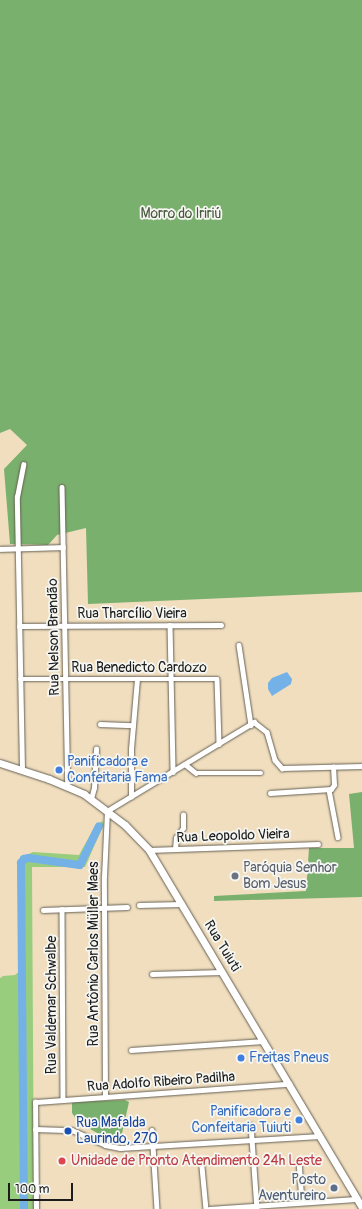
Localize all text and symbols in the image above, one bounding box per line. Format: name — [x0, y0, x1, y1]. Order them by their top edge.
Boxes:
park label: Morro do Iririú — [140, 206, 222, 222]
street label: Rua Nelson Brandão — [45, 578, 63, 696]
street label: Rua Tharcílio Vieira — [77, 606, 187, 622]
street label: Rua Benedicto Cardozo — [71, 660, 207, 676]
place label: Panificadora e Confeitaria Fama — [67, 754, 167, 786]
marker: Panificadora e Confeitaria Fama — [54, 765, 64, 775]
street label: Rua Leopoldo Vieira — [176, 826, 290, 846]
place label: Paróquia Senhor Bom Jesus — [243, 860, 337, 892]
street label: Rua Antônio Carlos Müller Maes — [86, 862, 102, 1046]
marker: Paróquia Senhor Bom Jesus — [230, 871, 240, 881]
street label: Rua Tuiuti — [200, 917, 244, 975]
street label: Rua Valdemar Schwalbe — [44, 936, 60, 1074]
place label: Freitas Pneus — [249, 1050, 329, 1066]
marker: Freitas Pneus — [236, 1053, 246, 1063]
street label: Rua Adolfo Ribeiro Padilha — [86, 1068, 236, 1096]
place label: Panificadora e Confeitaria Tuiuti — [192, 1104, 291, 1136]
place label: Rua Mafalda Laurindo, 270 — [76, 1115, 158, 1148]
marker: Panificadora e Confeitaria Tuiuti — [294, 1115, 304, 1125]
marker: Rua Mafalda Laurindo, 270 — [63, 1126, 73, 1136]
place label: Unidade de Pronto Atendimento 24h Leste — [71, 1153, 322, 1169]
marker: Unidade de Pronto Atendimento 24h Leste — [56, 1155, 68, 1167]
place label: Posto Aventureiro — [258, 1172, 326, 1204]
scale bar — [10, 1175, 75, 1201]
text: 100 m — [15, 1182, 49, 1197]
marker: Posto Aventureiro — [329, 1183, 339, 1193]

